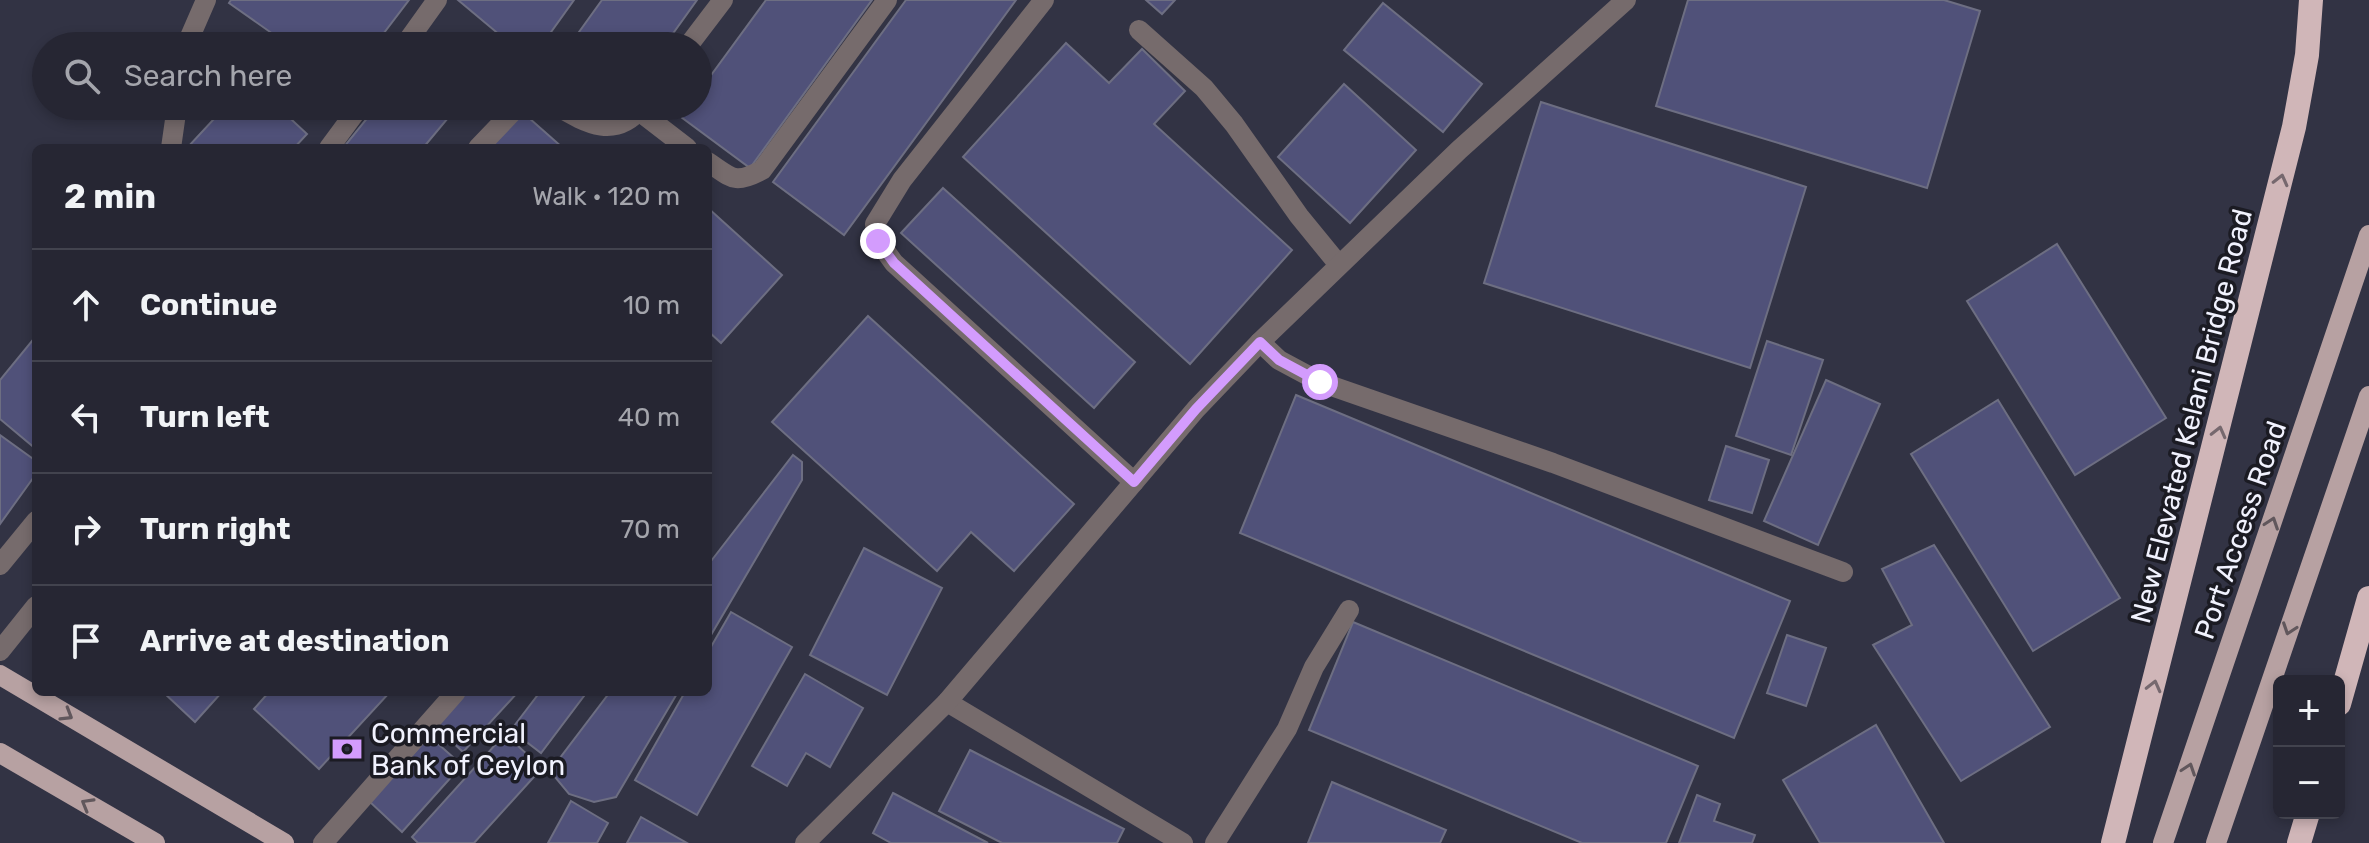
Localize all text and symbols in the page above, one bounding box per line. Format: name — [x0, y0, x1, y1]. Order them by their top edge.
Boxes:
search box — [32, 32, 712, 120]
icon: search — [60, 54, 104, 98]
text: Search here — [124, 58, 292, 94]
one-way arrow — [2272, 173, 2289, 187]
text: 2 min — [64, 176, 156, 217]
text: Walk · 120 m — [532, 181, 680, 212]
street label: New Elevated Kelani Bridge Road — [2124, 206, 2259, 627]
route end — [860, 223, 896, 259]
icon: ahead — [64, 283, 108, 327]
text: Continue — [140, 287, 277, 323]
text: 10 m — [623, 290, 680, 321]
route start — [1302, 364, 1338, 400]
icon: left — [64, 395, 108, 439]
text: Turn left — [140, 399, 270, 435]
text: 40 m — [618, 402, 680, 433]
street label: Port Access Road — [2188, 417, 2293, 644]
one-way arrow — [2209, 426, 2226, 439]
icon: right — [64, 507, 108, 551]
text: Turn right — [140, 511, 291, 547]
text: 70 m — [621, 514, 680, 545]
one-way arrow — [2262, 517, 2278, 531]
icon: arrive — [64, 619, 108, 663]
one-way arrow — [2283, 621, 2299, 635]
text: Arrive at destination — [140, 623, 450, 659]
map controls — [2273, 675, 2345, 819]
button: + — [2273, 675, 2345, 747]
one-way arrow — [2144, 680, 2161, 694]
one-way arrow — [58, 705, 73, 721]
place label: Commercial Bank of Ceylon — [371, 717, 565, 782]
bank icon: Commercial Bank of Ceylon — [330, 732, 364, 766]
button: − — [2273, 747, 2345, 819]
one-way arrow — [2179, 763, 2195, 777]
one-way arrow — [81, 798, 96, 814]

